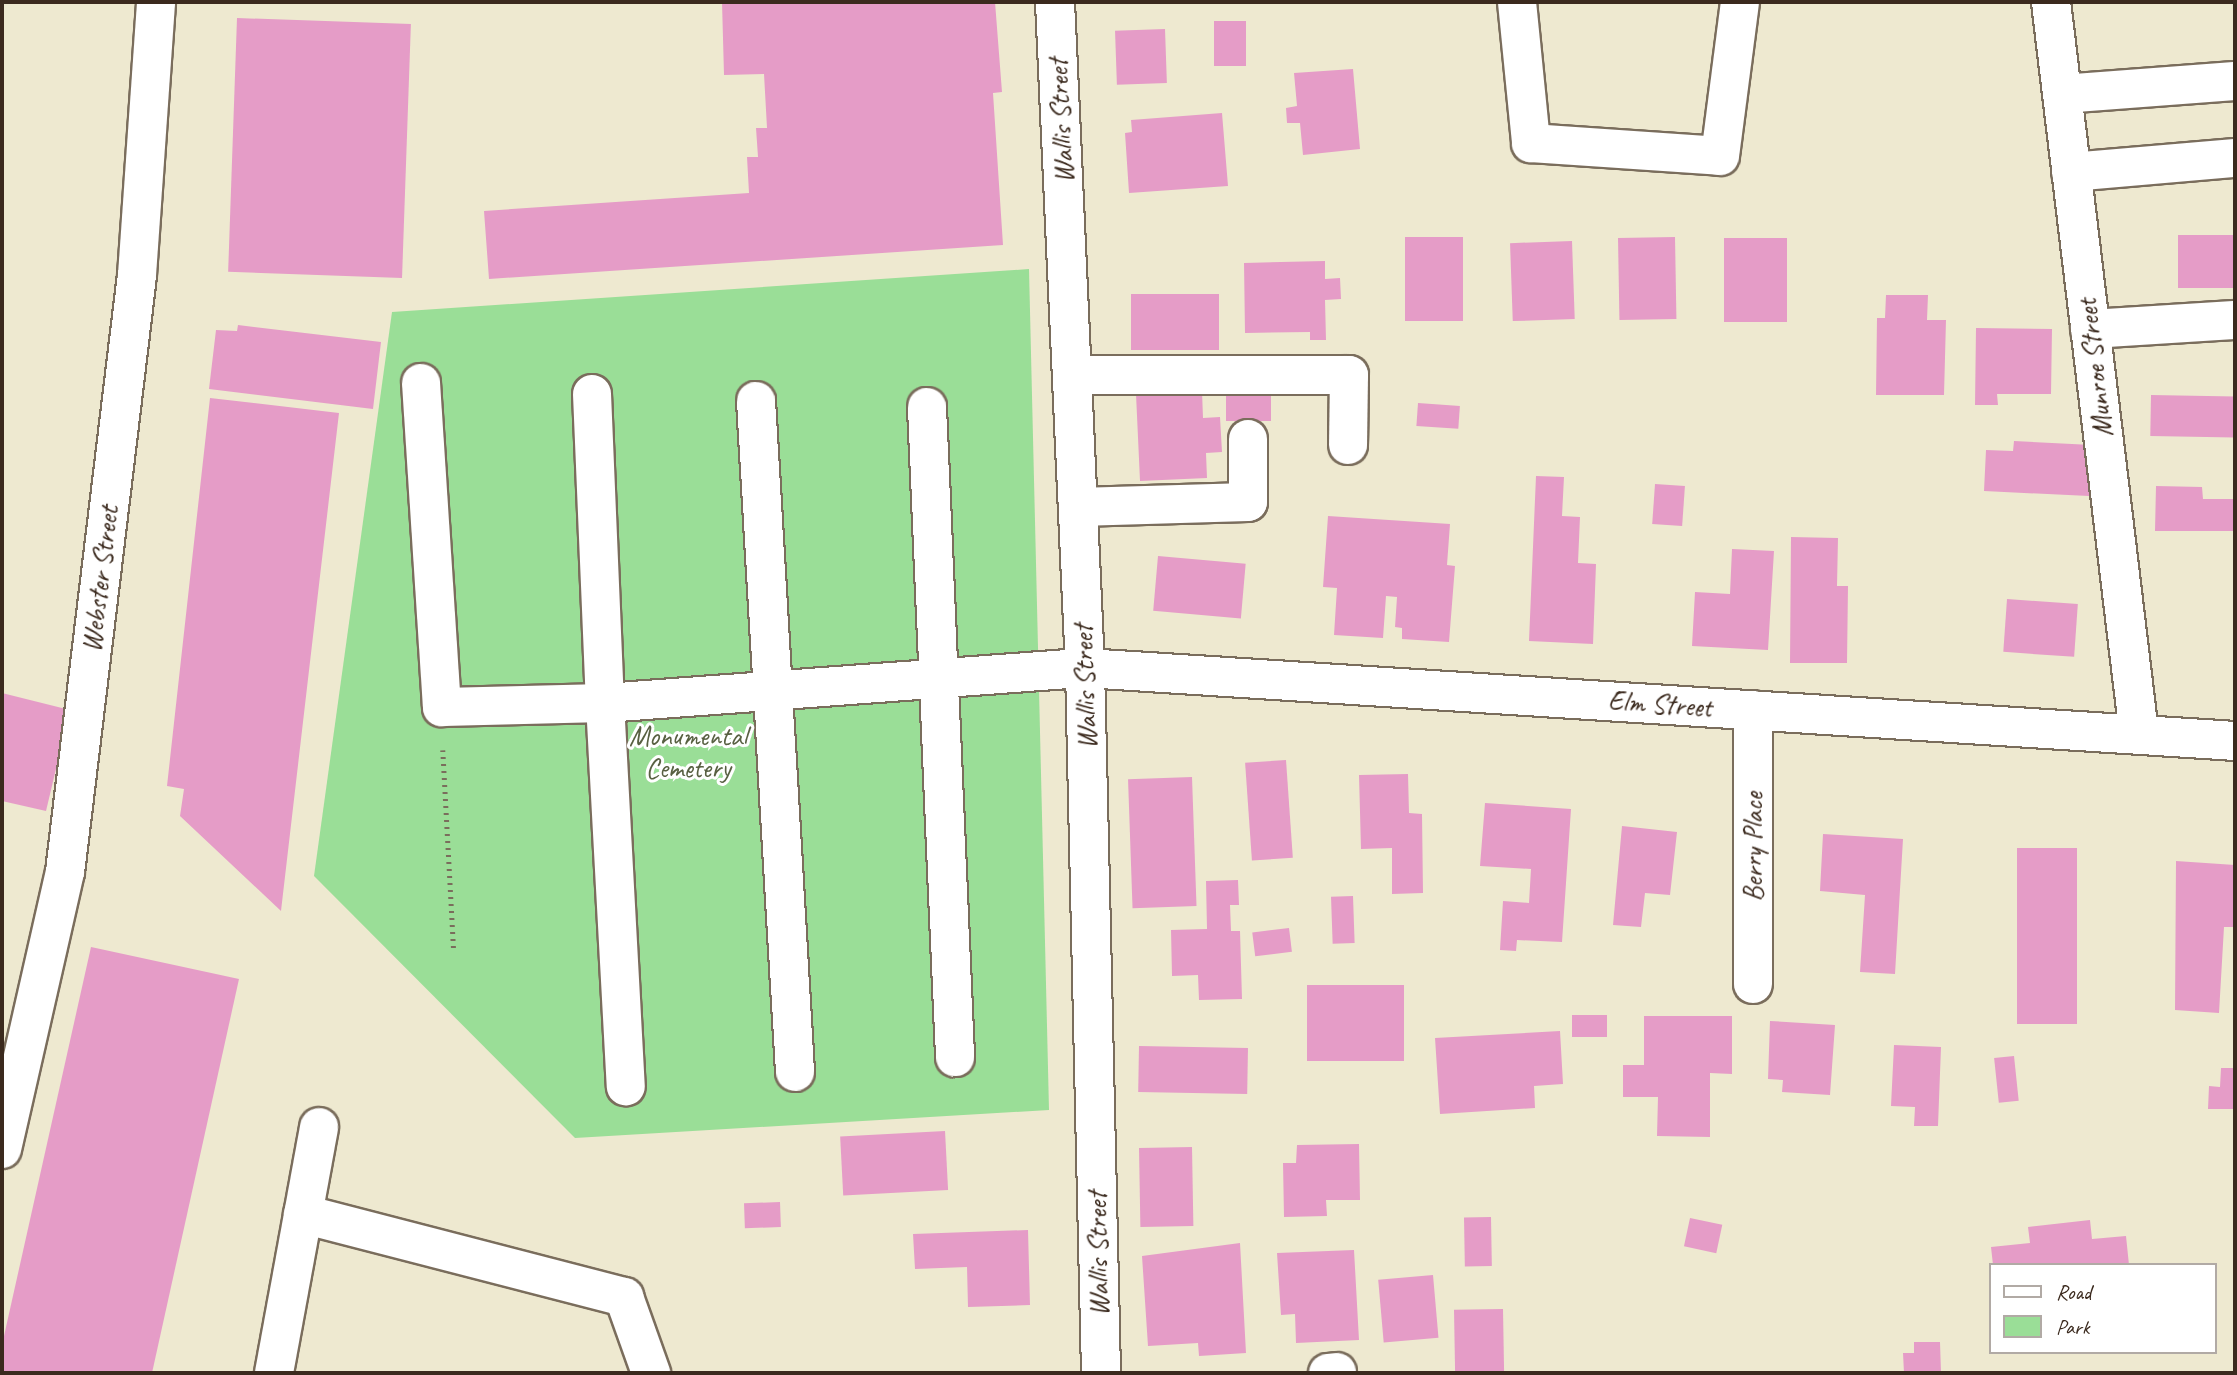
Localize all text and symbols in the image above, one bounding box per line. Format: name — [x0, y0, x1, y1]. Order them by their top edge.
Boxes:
street label: Wallis Street — [1041, 58, 1081, 184]
street label: Munroe Street — [2070, 297, 2120, 439]
street label: Webster Street — [74, 504, 126, 654]
street label: Wallis Street — [1066, 624, 1104, 750]
street label: Elm Street — [1607, 684, 1713, 724]
park label: Monumental Cemetery — [629, 719, 747, 785]
street label: Berry Place — [1736, 792, 1770, 902]
street label: Wallis Street — [1080, 1192, 1116, 1316]
legend — [1988, 1263, 2216, 1354]
text: Road — [2056, 1279, 2091, 1305]
text: Park — [2056, 1314, 2089, 1340]

